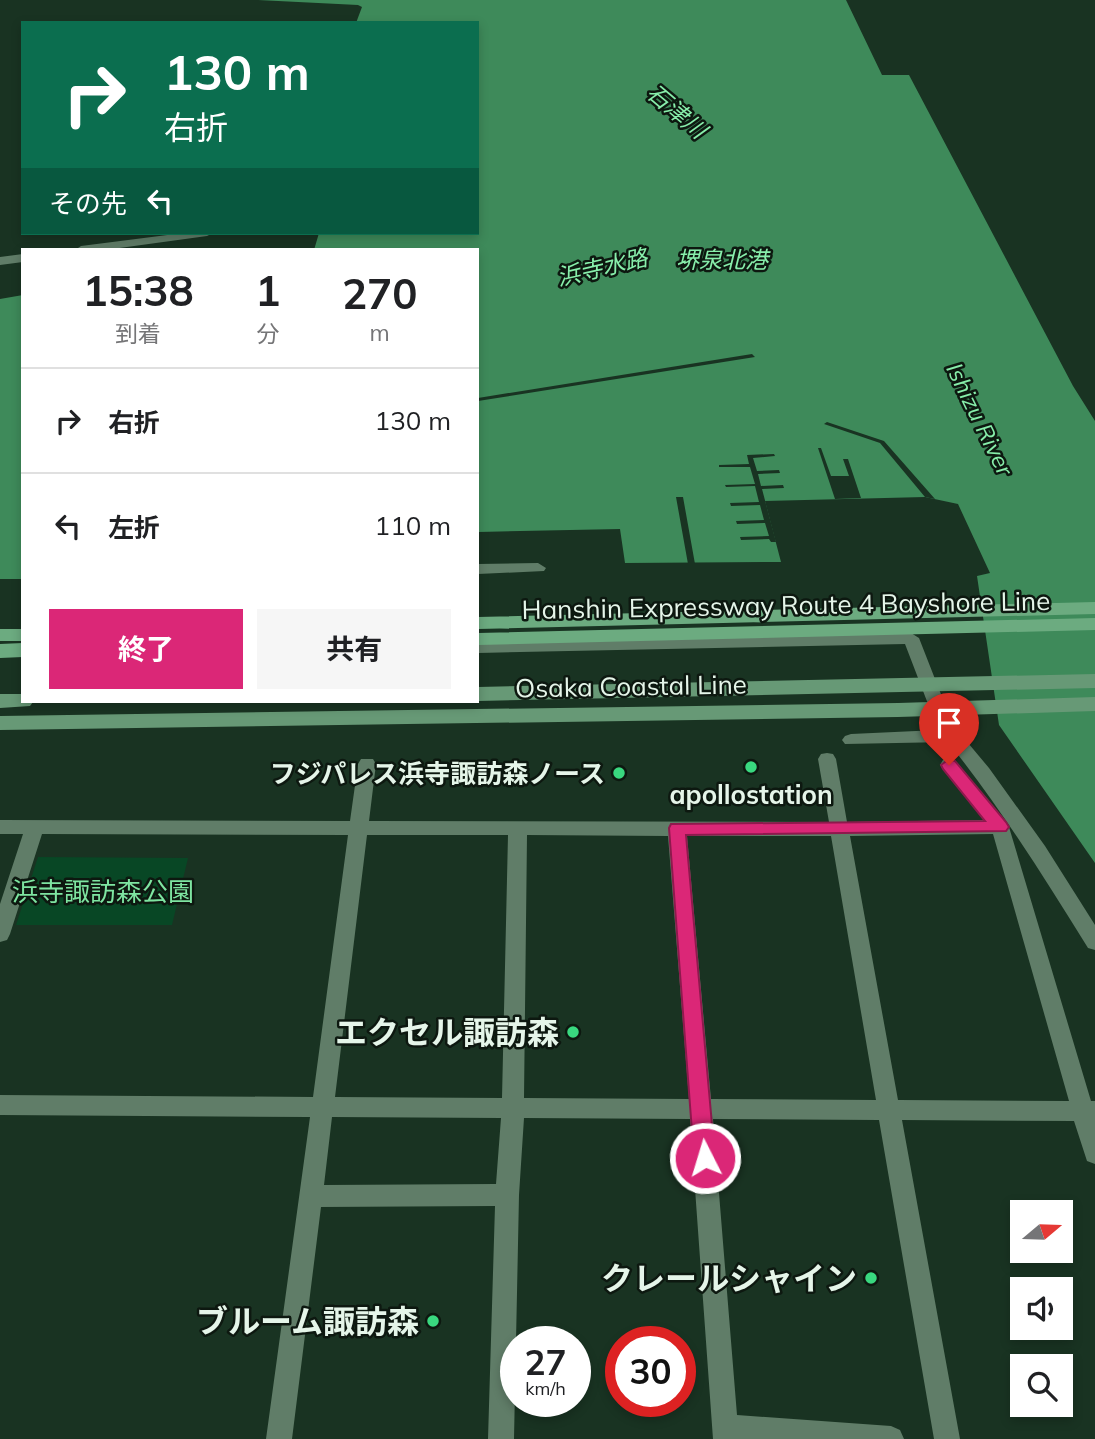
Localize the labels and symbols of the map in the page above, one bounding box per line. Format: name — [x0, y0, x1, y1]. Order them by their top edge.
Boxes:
water label: 石津川 — [641, 78, 715, 146]
water label: 浜寺水路 — [554, 242, 652, 291]
water label: 堺泉北港 — [676, 245, 771, 274]
water label: Ishizu River — [940, 358, 1020, 482]
street label: Hanshin Expressway Route 4 Bayshore Line — [521, 584, 1051, 626]
street label: Osaka Coastal Line — [515, 667, 747, 705]
pin — [919, 693, 979, 765]
place label: フジパレス浜寺諏訪森ノース — [270, 757, 605, 790]
marker: apollostation — [743, 759, 759, 775]
marker: フジパレス浜寺諏訪森ノース — [611, 765, 627, 781]
place label: apollostation — [669, 778, 833, 811]
park label: 浜寺諏訪森公園 — [12, 875, 194, 908]
place label: エクセル諏訪森 — [335, 1012, 559, 1052]
marker: エクセル諏訪森 — [565, 1024, 581, 1040]
position arrow — [668, 1121, 742, 1195]
north arrow — [1010, 1200, 1073, 1264]
place label: クレールシャイン — [601, 1258, 857, 1298]
marker: クレールシャイン — [863, 1270, 879, 1286]
place label: ブルーム諏訪森 — [196, 1301, 419, 1341]
marker: ブルーム諏訪森 — [425, 1313, 441, 1329]
speed limit sign: 30 — [605, 1326, 696, 1417]

